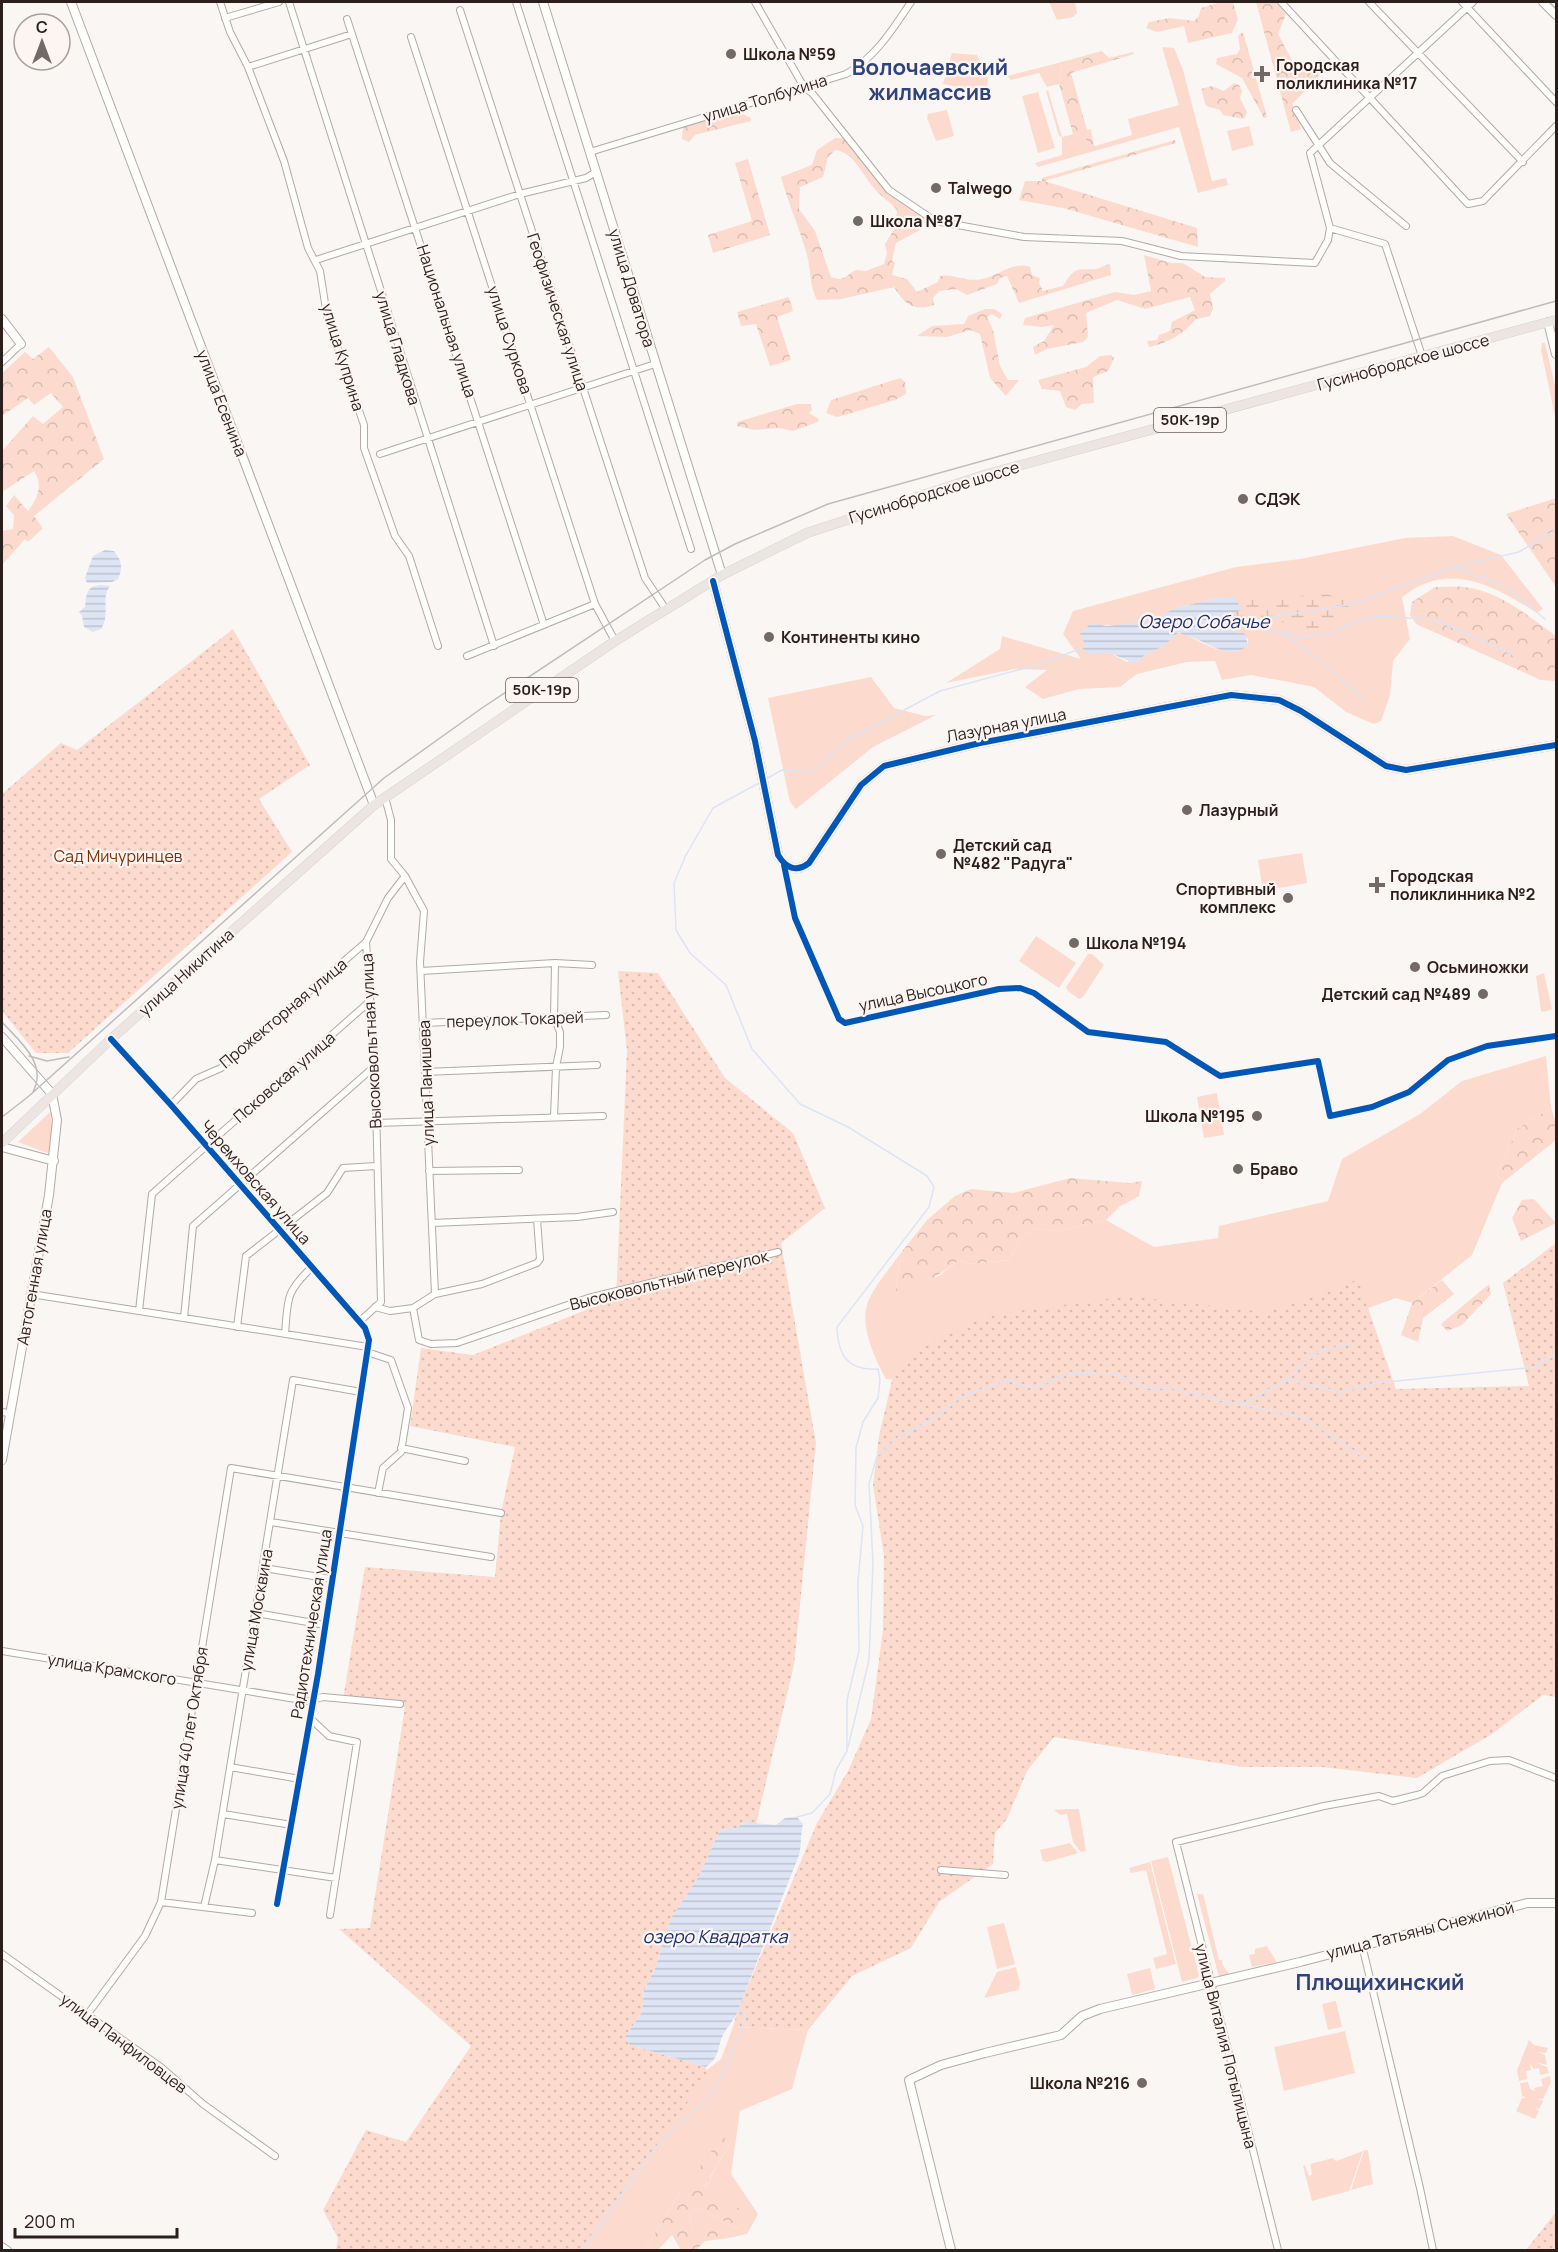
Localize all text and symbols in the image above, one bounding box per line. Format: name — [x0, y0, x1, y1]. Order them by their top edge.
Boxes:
north arrow — [12, 12, 72, 72]
text: С — [36, 16, 48, 38]
place label: Школа №59 — [743, 43, 836, 65]
marker: Школа №59 — [724, 47, 738, 61]
district label: Волочаевский жилмассив — [852, 52, 1008, 107]
place label: Городская поликлиника №17 — [1276, 54, 1417, 94]
marker: Городская поликлиника №17 — [1253, 65, 1271, 83]
street label: улица Толбухина — [700, 69, 830, 127]
place label: Talwego — [948, 177, 1012, 199]
marker: Talwego — [929, 181, 943, 195]
place label: Школа №87 — [870, 210, 962, 232]
marker: Школа №87 — [851, 214, 865, 228]
street label: улица Доватора — [604, 226, 660, 350]
street label: Геофизическая улица — [522, 230, 594, 394]
street label: Национальная улица — [412, 242, 482, 400]
street label: улица Суркова — [482, 283, 538, 397]
street label: улица Гладкова — [370, 288, 426, 408]
street label: улица Куприна — [316, 300, 370, 414]
street label: Гусинобродское шоссе — [1315, 328, 1491, 396]
street label: улица Есенина — [192, 346, 252, 460]
road number: 50К-19р — [1154, 408, 1226, 432]
street label: Гусинобродское шоссе — [846, 456, 1022, 528]
place label: СДЭК — [1255, 488, 1301, 510]
marker: СДЭК — [1236, 492, 1250, 506]
water label: Озеро Собачье — [1138, 609, 1271, 633]
place label: Континенты кино — [781, 626, 920, 648]
marker: Континенты кино — [762, 630, 776, 644]
road number: 50К-19р — [506, 678, 578, 702]
street label: Лазурная улица — [944, 703, 1068, 747]
place label: Лазурный — [1199, 799, 1278, 821]
marker: Лазурный — [1180, 803, 1194, 817]
place label: Детский сад №482 "Радуга" — [953, 834, 1073, 874]
park label: Сад Мичуринцев — [54, 845, 183, 867]
marker: Детский сад №482 "Радуга" — [934, 847, 948, 861]
place label: Городская поликлинника №2 — [1390, 865, 1535, 905]
marker: Городская поликлинника №2 — [1368, 876, 1386, 894]
place label: Спортивный комплекс — [1176, 878, 1276, 918]
marker: Спортивный комплекс — [1281, 891, 1295, 905]
street label: улица Никитина — [134, 923, 238, 1021]
place label: Школа №194 — [1086, 932, 1186, 954]
marker: Школа №194 — [1067, 936, 1081, 950]
street label: Прожекторная улица — [214, 953, 352, 1073]
street label: Высоковольтная улица — [355, 953, 387, 1129]
place label: Осьминожки — [1427, 956, 1529, 978]
marker: Осьминожки — [1408, 960, 1422, 974]
street label: улица Высоцкого — [857, 968, 989, 1016]
place label: Детский сад №489 — [1322, 983, 1471, 1005]
marker: Детский сад №489 — [1476, 987, 1490, 1001]
street label: переулок Токарей — [446, 1006, 584, 1032]
street label: улица Панишева — [413, 1020, 439, 1146]
street label: Псковская улица — [228, 1026, 340, 1128]
place label: Школа №195 — [1145, 1105, 1245, 1127]
marker: Школа №195 — [1250, 1109, 1264, 1123]
street label: Черемховская улица — [196, 1115, 316, 1249]
place label: Браво — [1250, 1158, 1298, 1180]
marker: Браво — [1231, 1162, 1245, 1176]
street label: Автогенная улица — [11, 1207, 57, 1347]
street label: Высоковольтный переулок — [567, 1244, 772, 1315]
street label: Радиотехническая улица — [285, 1528, 337, 1720]
street label: улица Москвина — [234, 1547, 278, 1673]
street label: улица 40 лет Октября — [165, 1645, 213, 1811]
street label: улица Крамского — [46, 1648, 178, 1690]
street label: улица Татьяны Снежиной — [1324, 1896, 1516, 1964]
water label: озеро Квадратка — [643, 1924, 788, 1948]
street label: улица Виталия Потылицына — [1190, 1941, 1262, 2151]
district label: Плющихинский — [1295, 1967, 1465, 1997]
street label: улица Панфиловцев — [56, 1988, 192, 2098]
place label: Школа №216 — [1030, 2072, 1130, 2094]
marker: Школа №216 — [1135, 2076, 1149, 2090]
scale bar — [15, 2201, 177, 2239]
text: 200 m — [24, 2209, 75, 2233]

